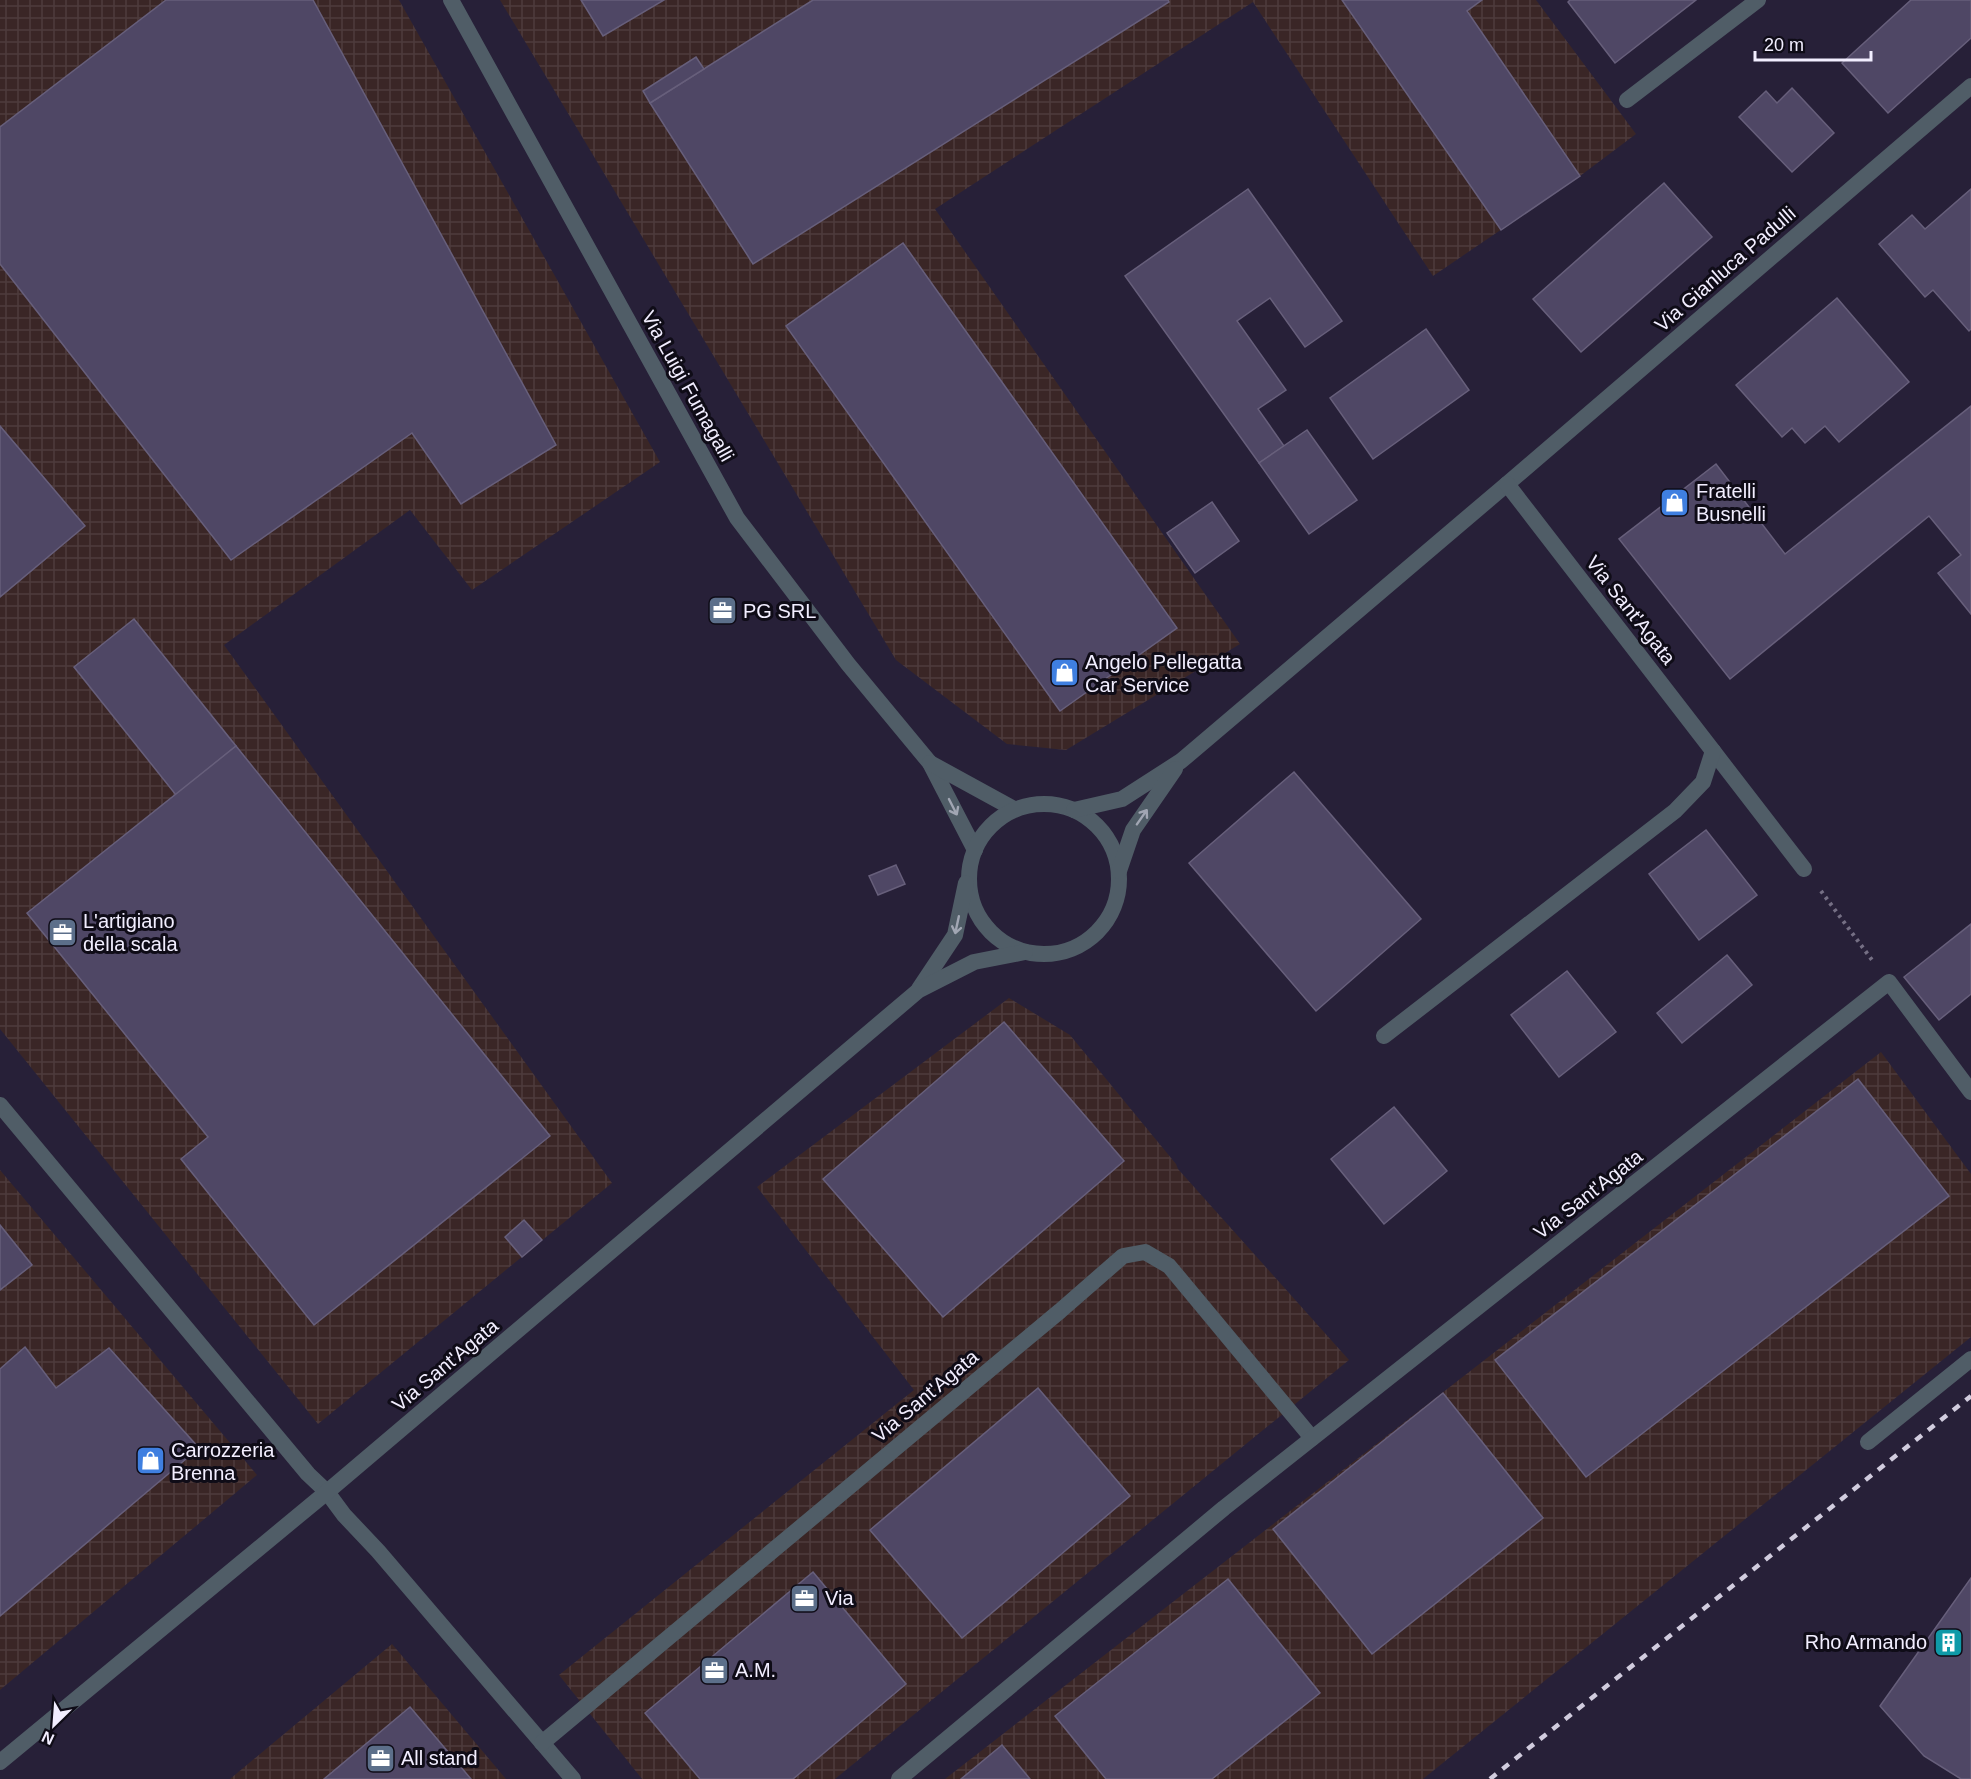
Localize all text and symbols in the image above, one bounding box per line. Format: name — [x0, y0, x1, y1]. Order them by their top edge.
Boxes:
scale bar — [1755, 24, 1870, 62]
text: 20 m — [1764, 35, 1804, 55]
street label: Via Gianluca Padulli — [1650, 202, 1800, 336]
street label: Via Luigi Fumagalli — [638, 307, 738, 465]
place label: Fratelli Busnelli — [1696, 480, 1766, 525]
shop icon: Fratelli Busnelli — [1659, 487, 1691, 519]
street label: Via Sant'Agata — [1582, 551, 1681, 669]
office icon: PG SRL — [706, 595, 738, 627]
place label: PG SRL — [743, 600, 816, 622]
place label: Angelo Pellegatta Car Service — [1085, 651, 1243, 696]
shop icon: Angelo Pellegatta Car Service — [1048, 657, 1080, 689]
one-way arrow — [947, 797, 959, 815]
one-way arrow — [1136, 810, 1148, 826]
place label: L'artigiano della scala — [83, 910, 178, 955]
one-way arrow — [951, 915, 963, 934]
office icon: L'artigiano della scala — [46, 916, 78, 948]
street label: Via Sant'Agata — [1529, 1144, 1647, 1243]
street label: Via Sant'Agata — [388, 1314, 503, 1416]
street label: Via Sant'Agata — [868, 1345, 983, 1447]
place label: Carrozzeria Brenna — [171, 1439, 275, 1484]
shop icon: Carrozzeria Brenna — [134, 1445, 166, 1477]
office icon: Via — [788, 1582, 820, 1614]
place label: Via — [825, 1587, 854, 1609]
building icon: Rho Armando — [1932, 1626, 1964, 1658]
place label: Rho Armando — [1805, 1631, 1927, 1653]
office icon: A.M. — [698, 1654, 730, 1686]
place label: A.M. — [735, 1659, 776, 1681]
north arrow — [24, 1695, 84, 1755]
text: N — [39, 1728, 57, 1748]
office icon: All stand — [364, 1742, 396, 1774]
place label: All stand — [401, 1747, 478, 1769]

